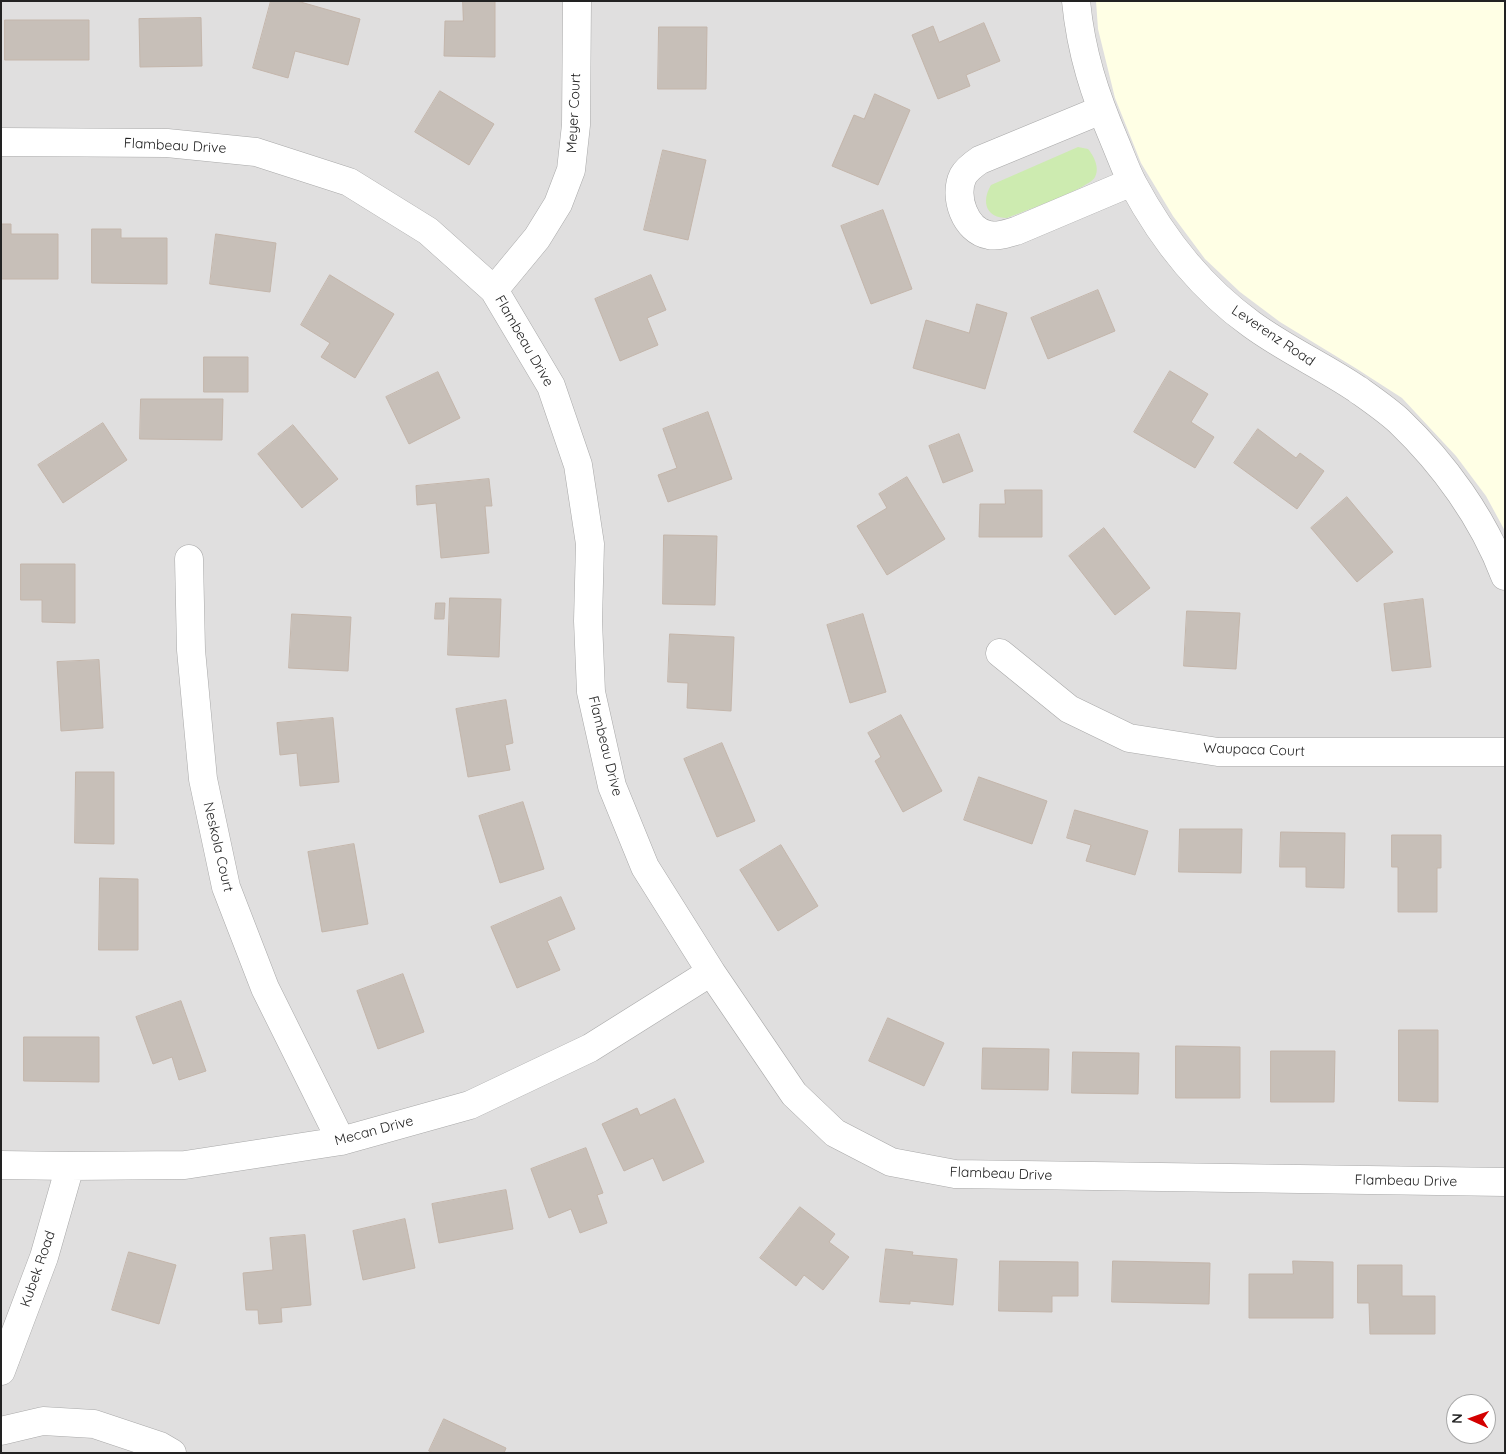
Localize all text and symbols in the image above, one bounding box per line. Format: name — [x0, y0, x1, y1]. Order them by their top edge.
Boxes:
street label: Meyer Court — [564, 73, 584, 153]
street label: Flambeau Drive — [123, 135, 227, 157]
street label: Flambeau Drive — [491, 292, 557, 390]
street label: Leverenz Road — [1228, 302, 1318, 370]
street label: Flambeau Drive — [584, 694, 626, 798]
street label: Waupaca Court — [1203, 740, 1305, 760]
street label: Neskola Court — [200, 801, 236, 893]
street label: Mecan Drive — [333, 1112, 415, 1150]
street label: Flambeau Drive — [949, 1164, 1053, 1184]
street label: Flambeau Drive — [1355, 1172, 1457, 1190]
street label: Kubek Road — [17, 1229, 59, 1309]
north arrow — [1446, 1394, 1496, 1444]
text: N — [1448, 1413, 1466, 1424]

